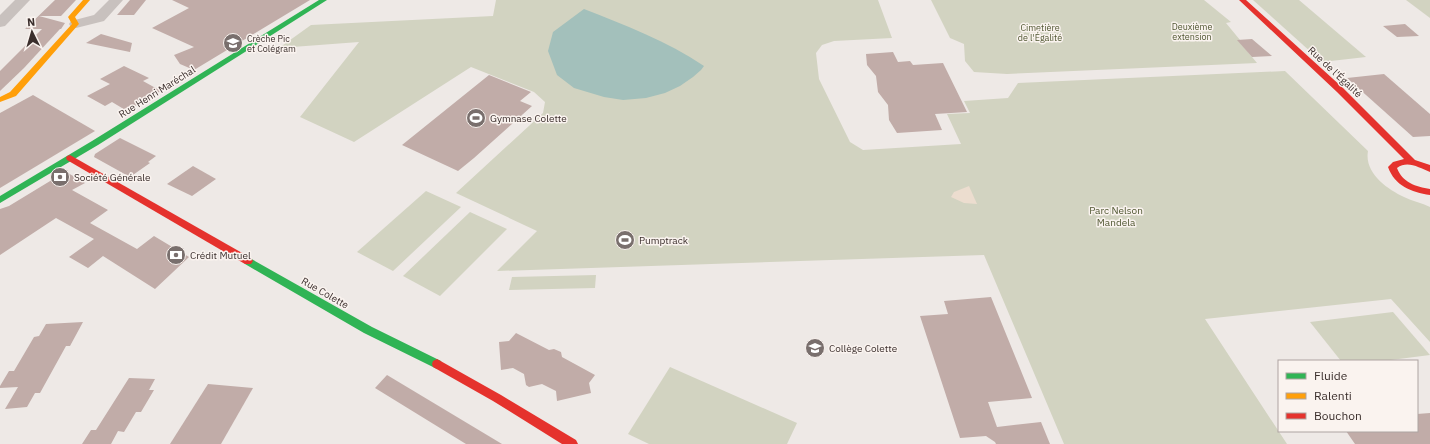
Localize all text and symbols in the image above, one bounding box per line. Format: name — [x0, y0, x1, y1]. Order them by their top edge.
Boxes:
north arrow — [12, 12, 52, 52]
text: N — [27, 15, 36, 29]
park label: Deuxième extension — [1172, 21, 1212, 42]
park label: Cimetière de l'Égalité — [1018, 22, 1062, 43]
school or university icon: Crèche Pic et Colégram — [222, 32, 244, 54]
place label: Crèche Pic et Colégram — [247, 33, 296, 54]
street label: Rue de l'Égalité — [1305, 44, 1365, 101]
street label: Rue Henri Maréchal — [116, 63, 198, 121]
sports icon: Gymnase Colette — [465, 107, 487, 129]
place label: Gymnase Colette — [490, 112, 567, 125]
bank icon: Société Générale — [49, 166, 71, 188]
place label: Société Générale — [74, 171, 151, 184]
park label: Parc Nelson Mandela — [1089, 204, 1143, 229]
sports icon: Pumptrack — [614, 229, 636, 251]
place label: Pumptrack — [639, 234, 689, 247]
bank icon: Crédit Mutuel — [165, 244, 187, 266]
place label: Crédit Mutuel — [190, 249, 251, 262]
street label: Rue Colette — [299, 274, 351, 312]
school or university icon: Collège Colette — [804, 337, 826, 359]
place label: Collège Colette — [829, 342, 898, 355]
legend — [1278, 360, 1418, 432]
text: Fluide — [1314, 368, 1348, 383]
text: Ralenti — [1314, 388, 1352, 403]
text: Bouchon — [1314, 408, 1362, 423]

